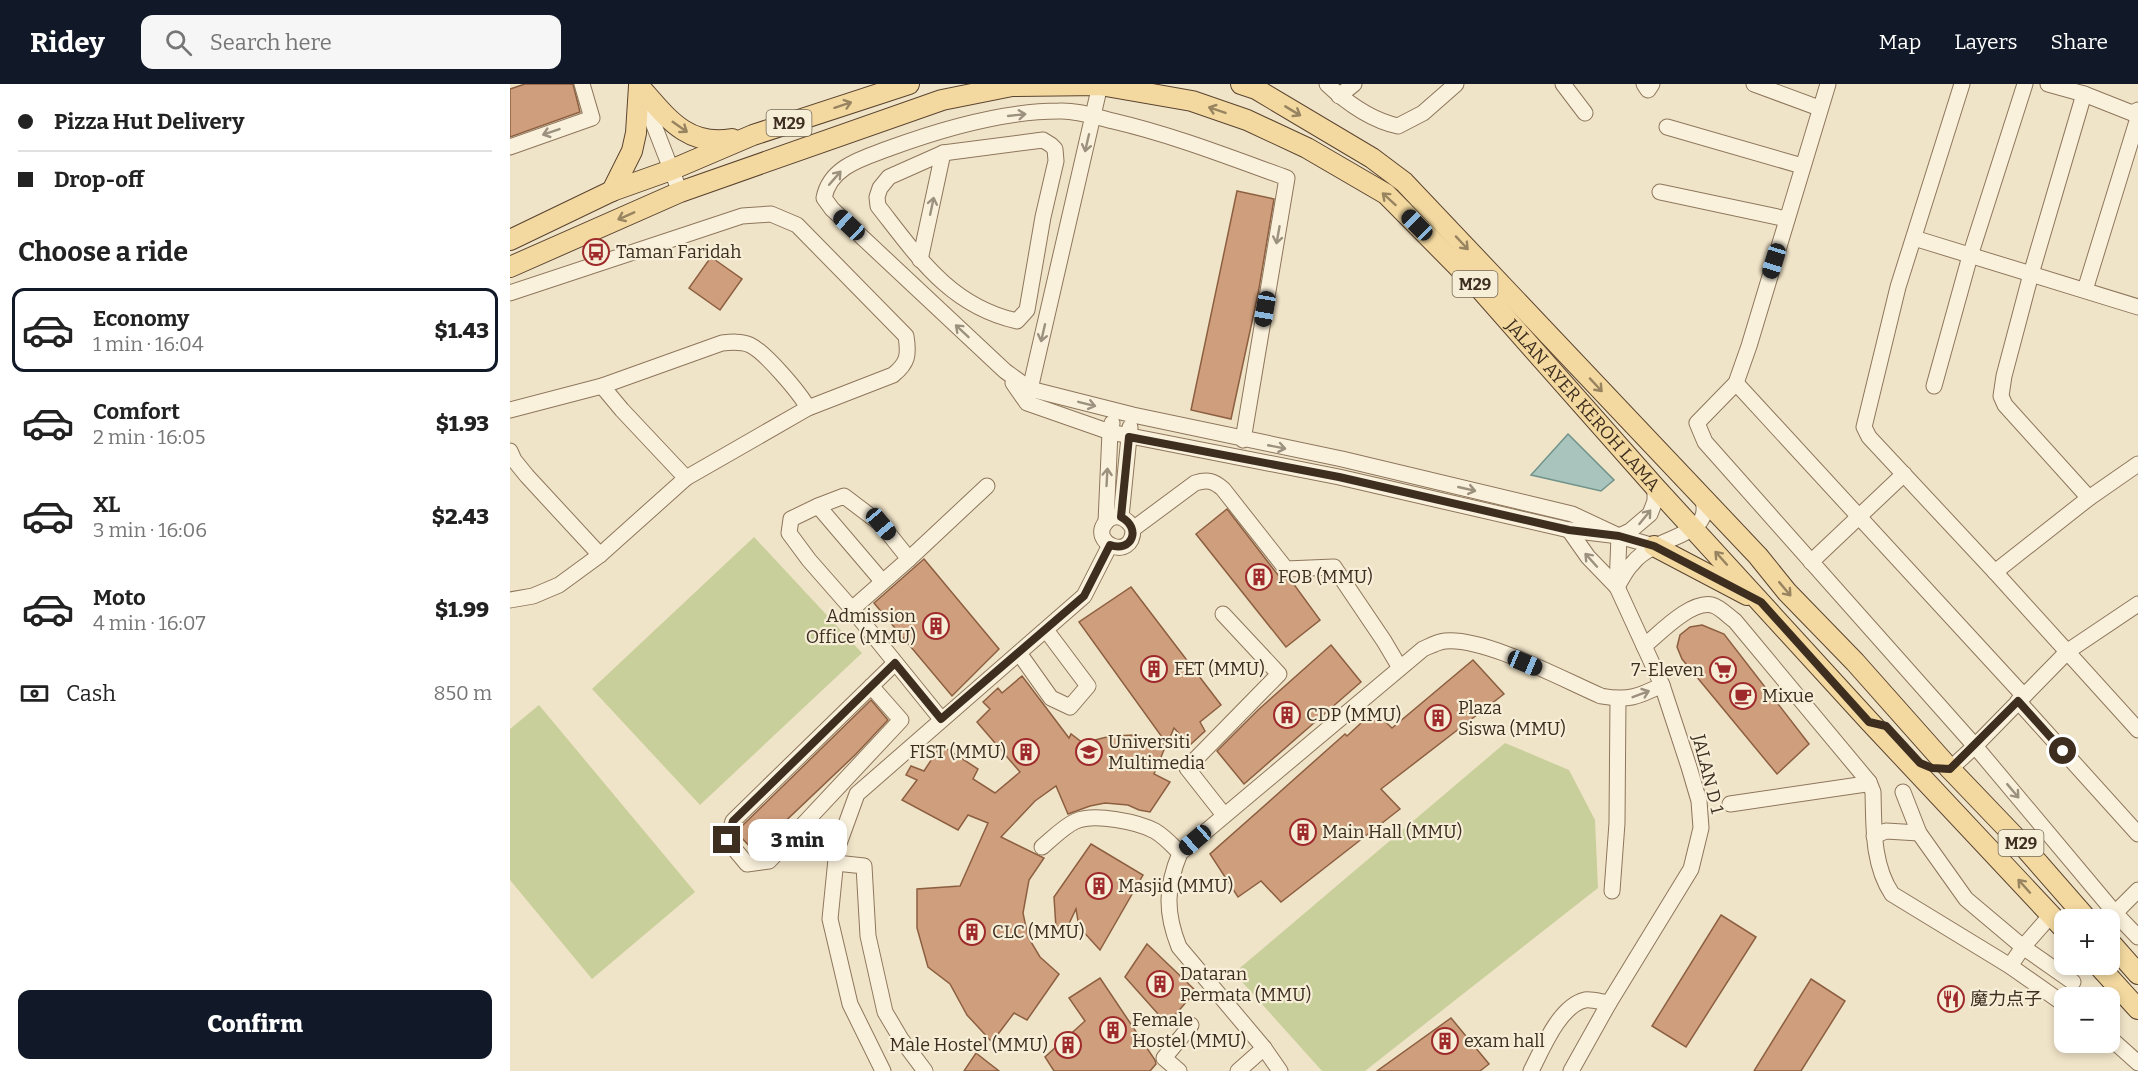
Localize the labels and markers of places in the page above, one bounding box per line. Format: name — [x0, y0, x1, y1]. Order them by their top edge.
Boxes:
bus stop icon: Taman Faridah — [581, 237, 611, 267]
place label: Taman Faridah — [616, 241, 741, 263]
building icon: FOB (MMU) — [1244, 562, 1274, 592]
place label: FOB (MMU) — [1278, 566, 1373, 588]
place label: Admission Office (MMU) — [806, 605, 917, 648]
building icon: Admission Office (MMU) — [921, 611, 951, 641]
building icon: FET (MMU) — [1139, 654, 1169, 684]
supermarket icon: 7-Eleven — [1708, 655, 1738, 685]
place label: FET (MMU) — [1174, 658, 1265, 680]
place label: 7-Eleven — [1631, 659, 1705, 681]
cafe icon: Mixue — [1728, 681, 1758, 711]
place label: Mixue — [1762, 685, 1814, 707]
place label: Plaza Siswa (MMU) — [1458, 697, 1566, 740]
building icon: CDP (MMU) — [1272, 700, 1302, 730]
building icon: Plaza Siswa (MMU) — [1423, 703, 1453, 733]
place label: CDP (MMU) — [1306, 704, 1401, 726]
place label: Universiti Multimedia — [1108, 731, 1205, 774]
building icon: FIST (MMU) — [1011, 737, 1041, 767]
school or university icon: Universiti Multimedia — [1074, 737, 1104, 767]
place label: FIST (MMU) — [909, 741, 1006, 763]
building icon: Main Hall (MMU) — [1288, 817, 1318, 847]
place label: Main Hall (MMU) — [1322, 821, 1462, 843]
building icon: Masjid (MMU) — [1084, 871, 1114, 901]
place label: Masjid (MMU) — [1118, 875, 1233, 897]
building icon: CLC (MMU) — [957, 917, 987, 947]
place label: CLC (MMU) — [992, 921, 1085, 943]
place label: Dataran Permata (MMU) — [1180, 963, 1311, 1006]
building icon: Dataran Permata (MMU) — [1145, 969, 1175, 999]
restaurant icon: 魔力点子 — [1936, 984, 1966, 1014]
place label: 魔力点子 — [1970, 988, 2042, 1010]
place label: Female Hostel (MMU) — [1132, 1009, 1246, 1052]
building icon: Female Hostel (MMU) — [1098, 1015, 1128, 1045]
building icon: exam hall — [1430, 1026, 1460, 1056]
building icon: Male Hostel (MMU) — [1053, 1030, 1083, 1060]
place label: exam hall — [1464, 1030, 1545, 1052]
place label: Male Hostel (MMU) — [889, 1034, 1048, 1056]

